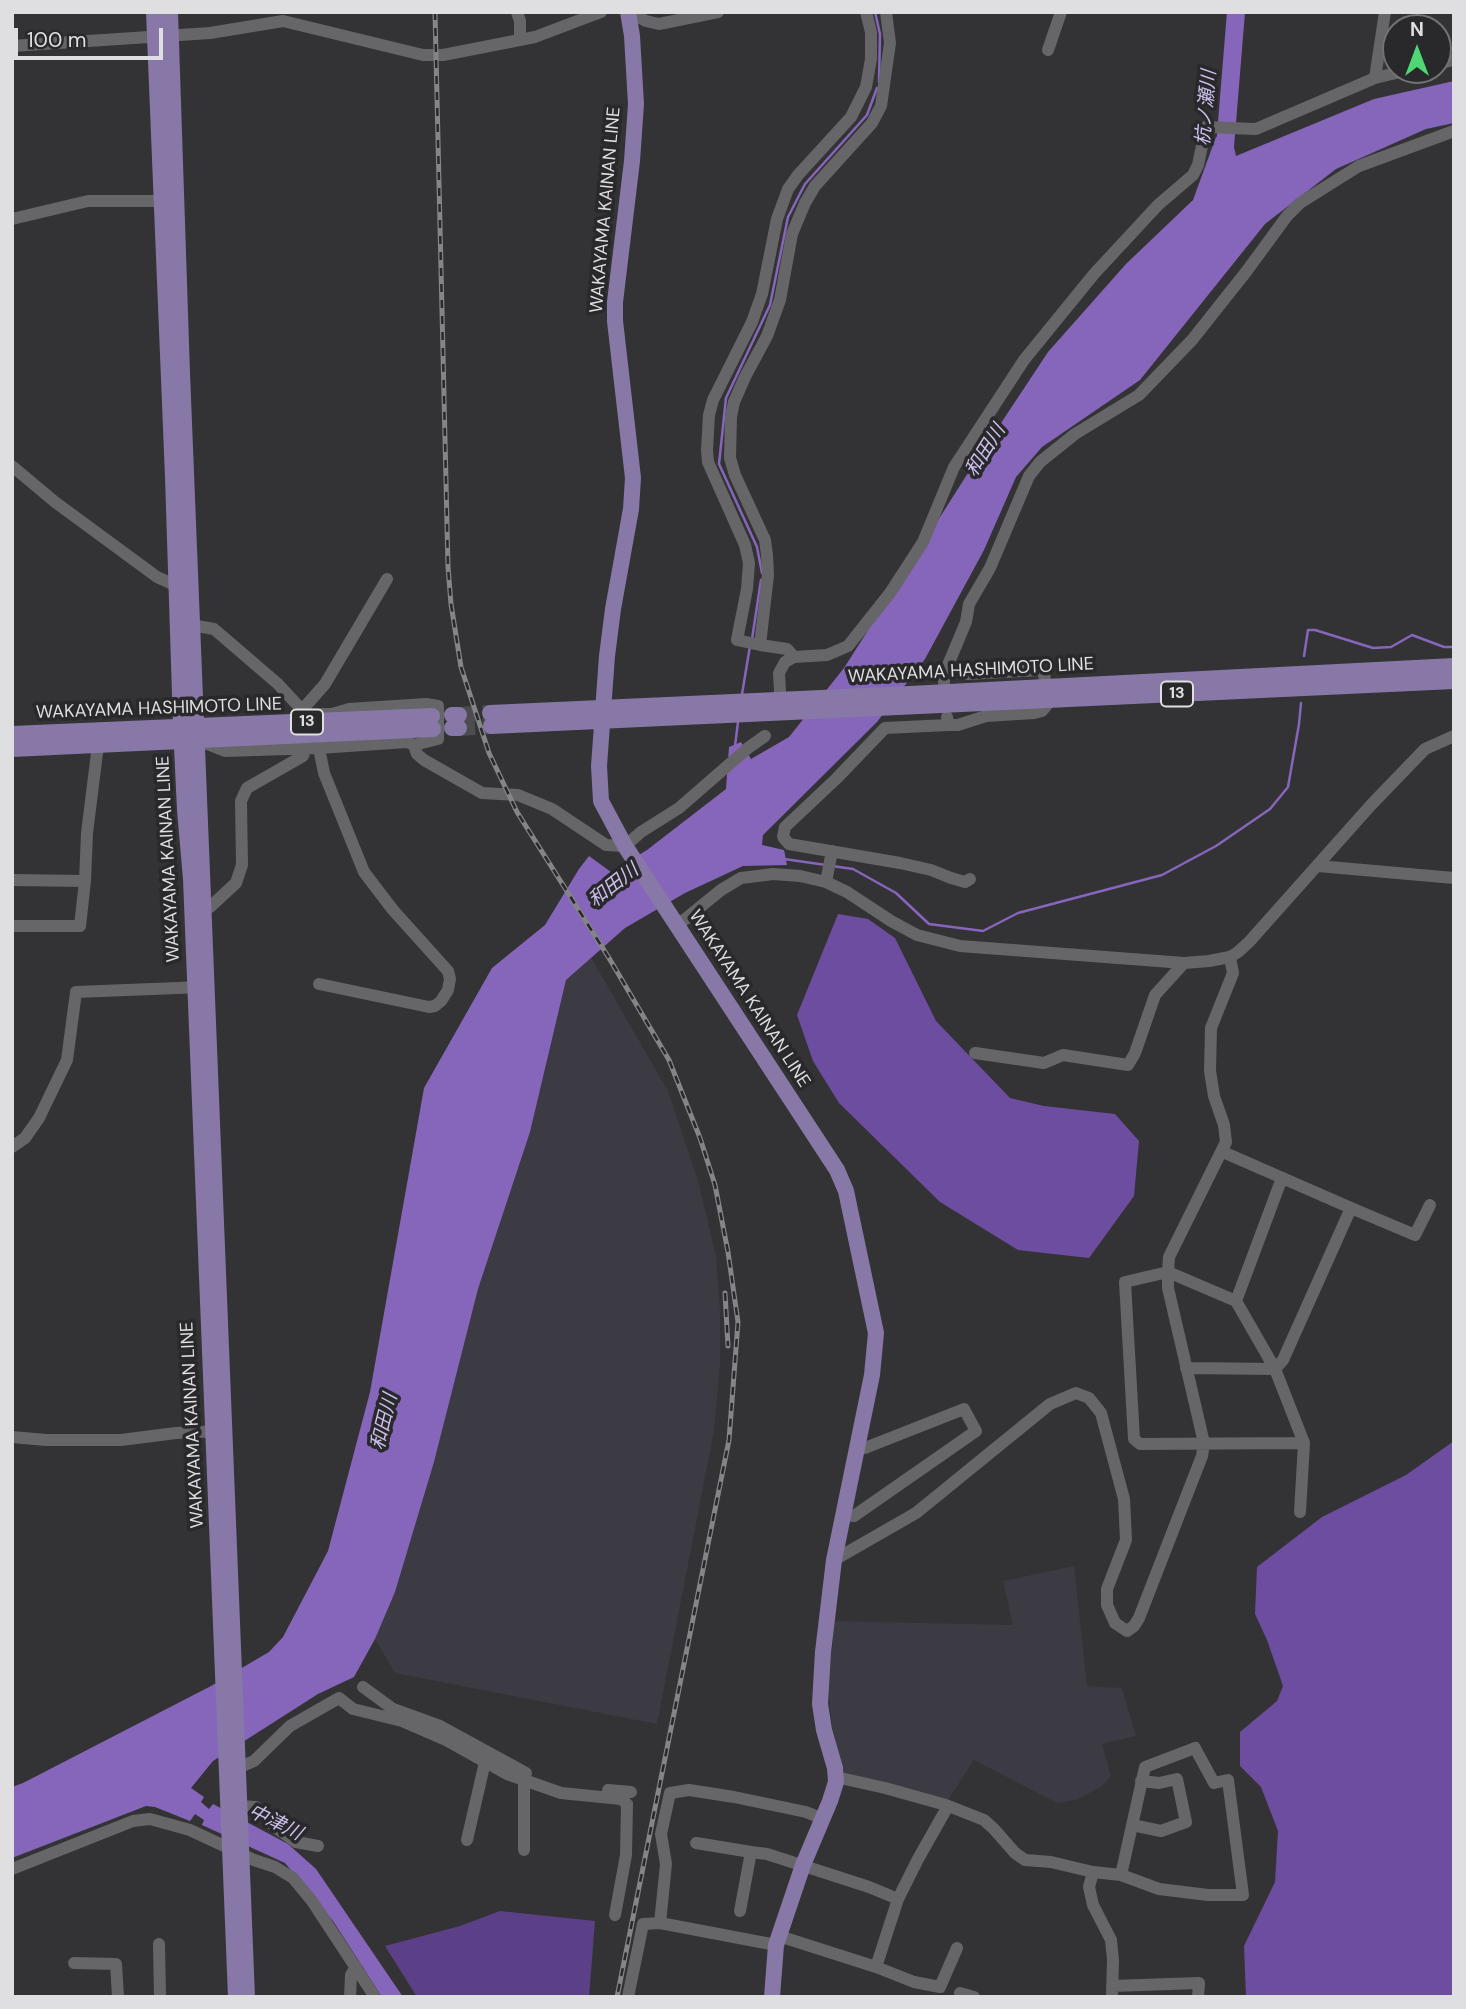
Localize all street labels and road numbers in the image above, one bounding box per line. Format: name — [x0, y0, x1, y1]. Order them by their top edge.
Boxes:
street label: WAKAYAMA KAINAN LINE — [586, 106, 626, 314]
street label: WAKAYAMA HASHIMOTO LINE — [847, 654, 1095, 688]
road number: 13 — [1161, 681, 1193, 706]
street label: WAKAYAMA HASHIMOTO LINE — [36, 694, 282, 724]
road number: 13 — [291, 709, 323, 734]
street label: WAKAYAMA KAINAN LINE — [153, 755, 185, 963]
street label: WAKAYAMA KAINAN LINE — [684, 906, 814, 1092]
street label: WAKAYAMA KAINAN LINE — [177, 1321, 209, 1529]

